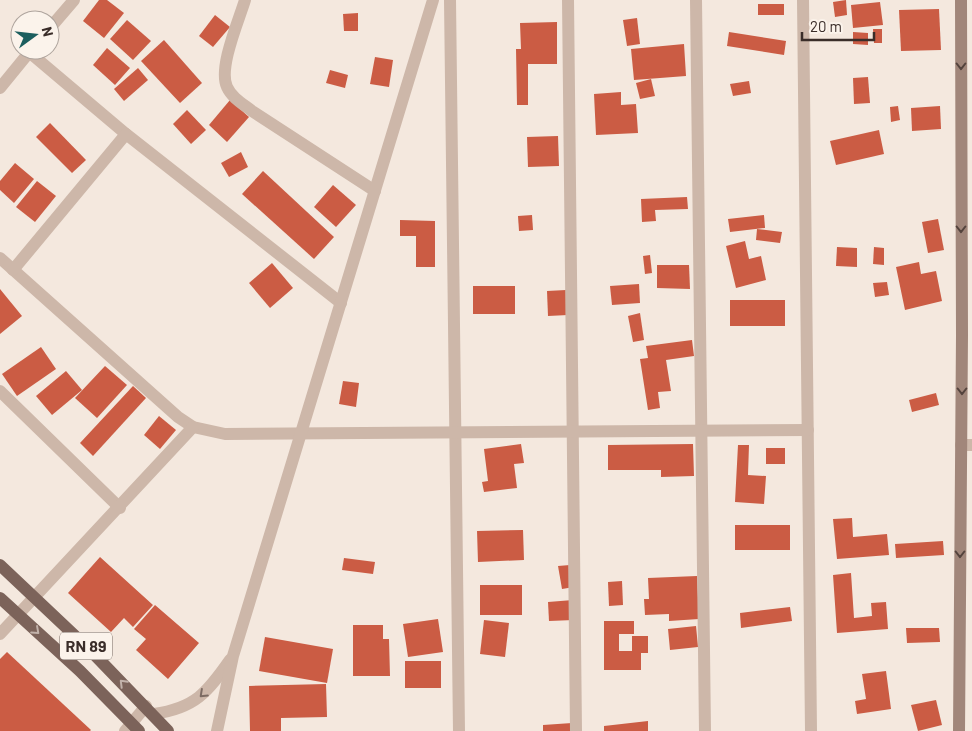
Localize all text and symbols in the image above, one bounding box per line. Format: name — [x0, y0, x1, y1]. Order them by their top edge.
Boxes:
north arrow — [10, 10, 60, 60]
scale bar — [802, 10, 874, 42]
text: 20 m — [810, 17, 842, 35]
text: N — [39, 25, 57, 38]
one-way arrow — [956, 62, 966, 70]
one-way arrow — [956, 225, 966, 233]
one-way arrow — [956, 387, 967, 395]
one-way arrow — [955, 550, 965, 558]
one-way arrow — [30, 625, 39, 634]
road number: RN 89 — [60, 632, 112, 659]
one-way arrow — [120, 679, 129, 688]
one-way arrow — [200, 688, 209, 697]

